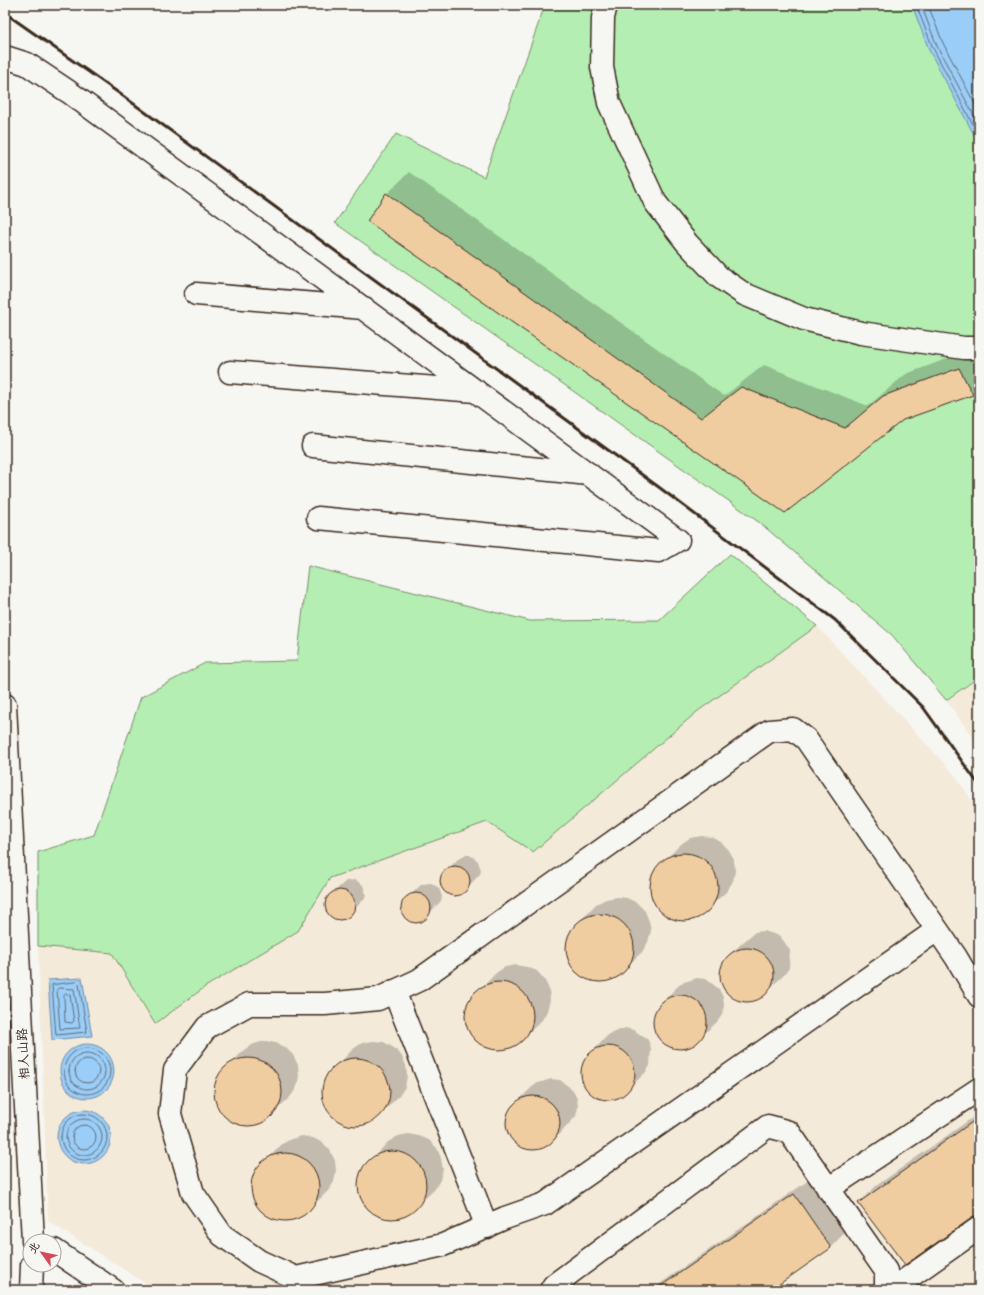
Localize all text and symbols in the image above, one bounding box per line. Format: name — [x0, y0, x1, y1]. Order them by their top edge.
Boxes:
street label: 相人山路 — [10, 1027, 36, 1081]
north arrow — [22, 1233, 62, 1273]
text: 北 — [23, 1238, 45, 1258]

